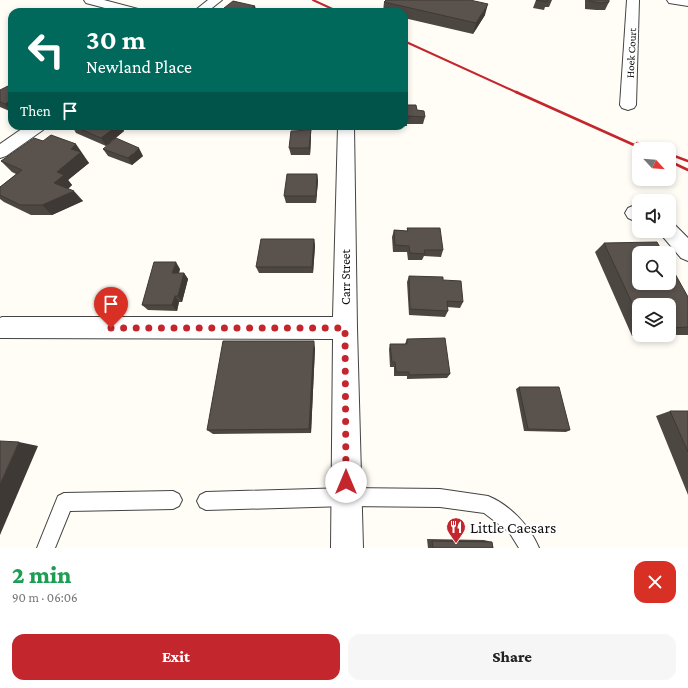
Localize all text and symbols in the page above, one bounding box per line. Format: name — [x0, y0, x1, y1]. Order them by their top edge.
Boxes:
icon: left — [20, 24, 72, 76]
text: 30 m — [86, 24, 146, 55]
street label: Hoek Court — [624, 27, 638, 78]
text: Newland Place — [86, 57, 192, 77]
icon: arrive — [59, 100, 81, 122]
text: Then — [20, 103, 51, 119]
north arrow — [632, 142, 676, 186]
map controls — [632, 142, 676, 342]
button: sound — [632, 194, 676, 238]
button: search — [632, 246, 676, 290]
street label: Carr Street — [338, 248, 353, 305]
pin — [94, 287, 128, 328]
icon: arrive — [100, 293, 122, 315]
button: layers — [632, 298, 676, 342]
position arrow — [325, 461, 367, 503]
restaurant icon: Little Caesars — [445, 516, 467, 544]
place label: Little Caesars — [470, 519, 556, 536]
text: 2 min — [12, 561, 71, 588]
button: close — [634, 561, 676, 603]
text: 90 m · 06:06 — [12, 590, 78, 605]
button: Exit — [12, 634, 340, 680]
button: Share — [348, 634, 676, 680]

